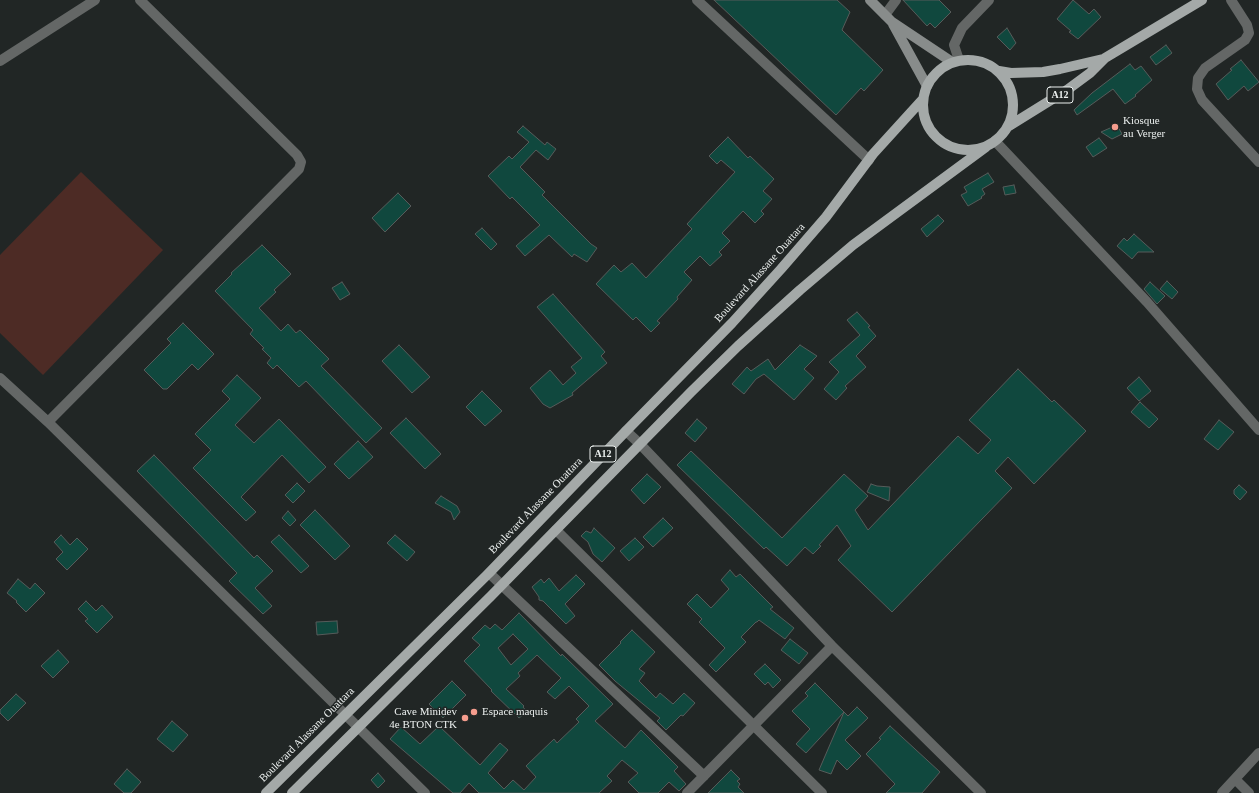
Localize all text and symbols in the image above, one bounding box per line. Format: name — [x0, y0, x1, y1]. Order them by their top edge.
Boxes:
road number: A12 — [1047, 87, 1073, 103]
place label: Kiosque au Verger — [1123, 114, 1165, 140]
marker: Kiosque au Verger — [1110, 122, 1120, 132]
street label: Boulevard Alassane Ouattara — [712, 221, 808, 325]
road number: A12 — [590, 446, 616, 462]
street label: Boulevard Alassane Ouattara — [486, 455, 586, 557]
street label: Boulevard Alassane Ouattara — [257, 685, 357, 785]
place label: Cave Minidev 4e BTON CTK — [389, 705, 457, 731]
place label: Espace maquis — [482, 705, 548, 719]
marker: Espace maquis — [469, 707, 479, 717]
marker: Cave Minidev 4e BTON CTK — [460, 713, 470, 723]

